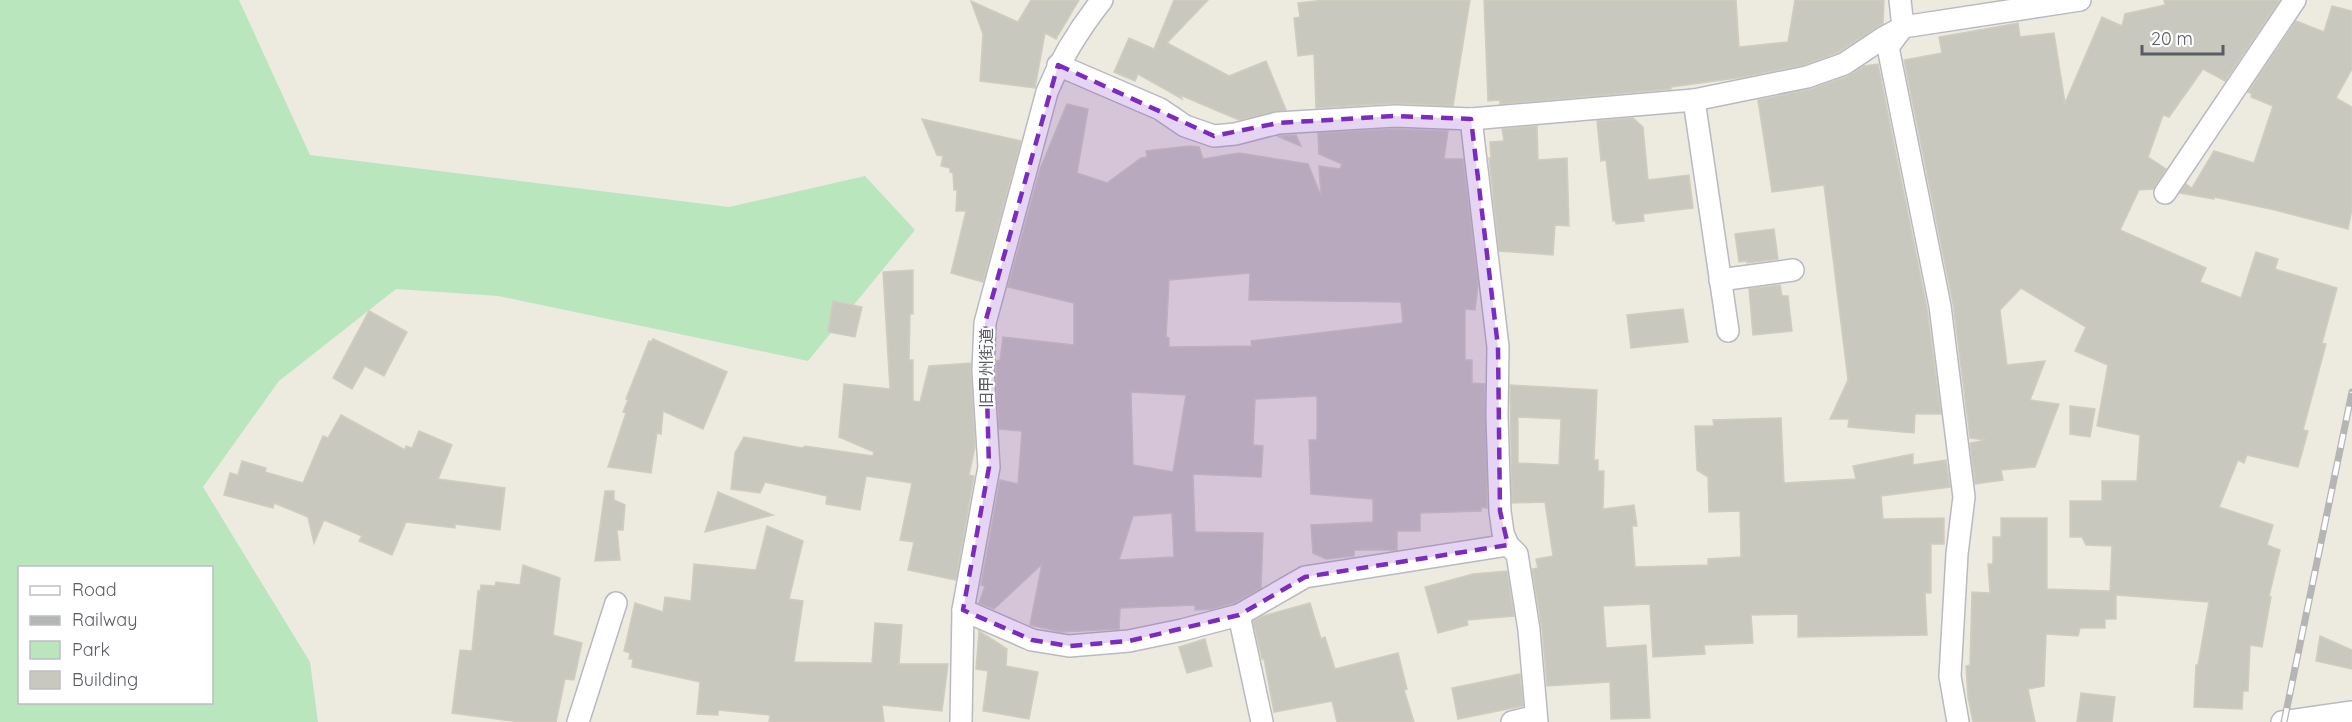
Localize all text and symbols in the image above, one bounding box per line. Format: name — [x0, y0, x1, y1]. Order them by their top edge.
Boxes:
scale bar — [2142, 18, 2223, 56]
text: 20 m — [2151, 27, 2193, 50]
street label: 旧甲州街道 — [976, 328, 996, 408]
legend — [18, 566, 213, 704]
text: Road — [72, 578, 117, 601]
text: Railway — [72, 608, 138, 631]
text: Park — [72, 638, 110, 661]
text: Building — [72, 668, 138, 691]

